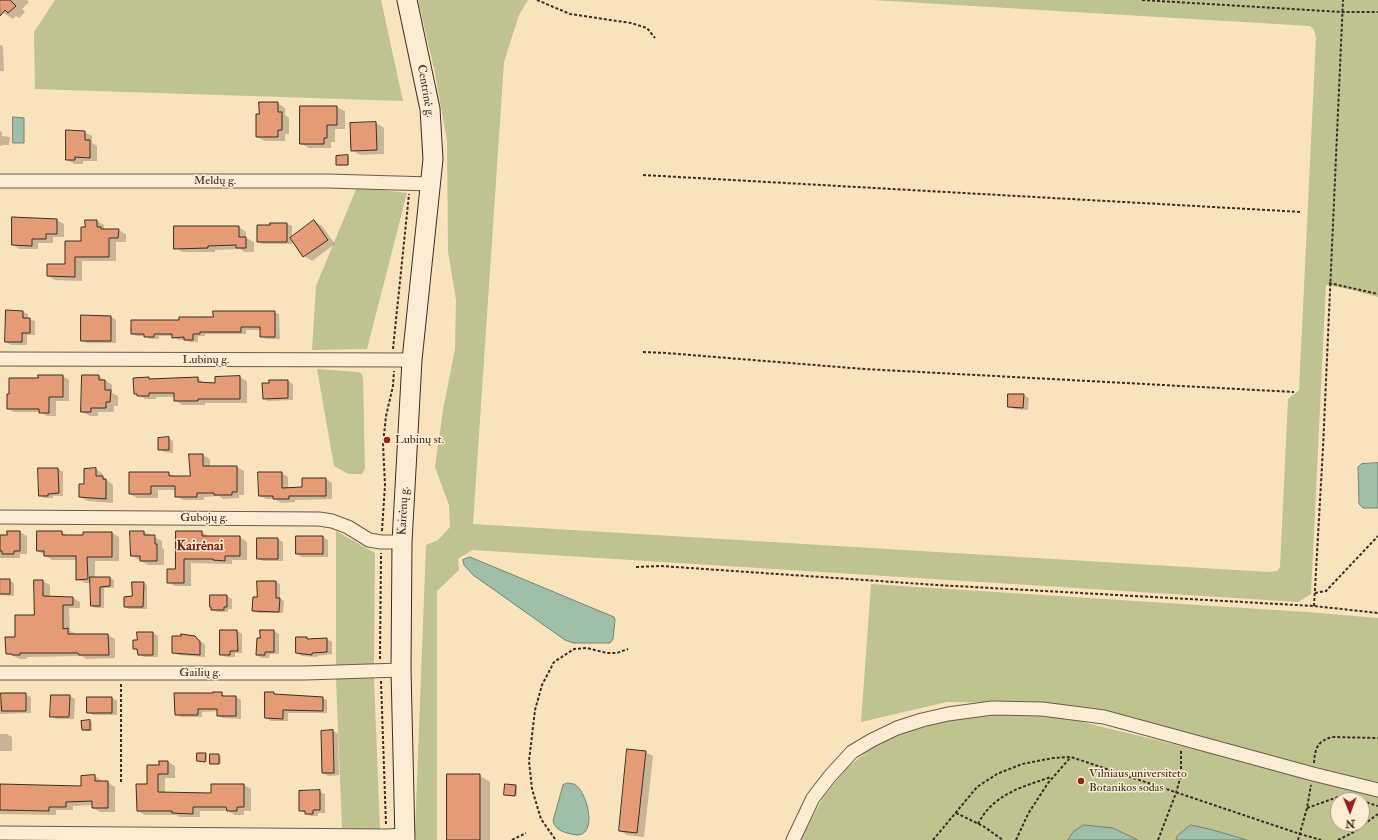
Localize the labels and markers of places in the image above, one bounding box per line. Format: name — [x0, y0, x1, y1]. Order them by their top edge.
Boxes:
place label: Lubinų st. — [395, 433, 444, 447]
marker: Lubinų st. — [382, 435, 392, 445]
place label: Vilniaus universiteto Botanikos sodas — [1089, 767, 1187, 795]
marker: Vilniaus universiteto Botanikos sodas — [1076, 776, 1086, 786]

